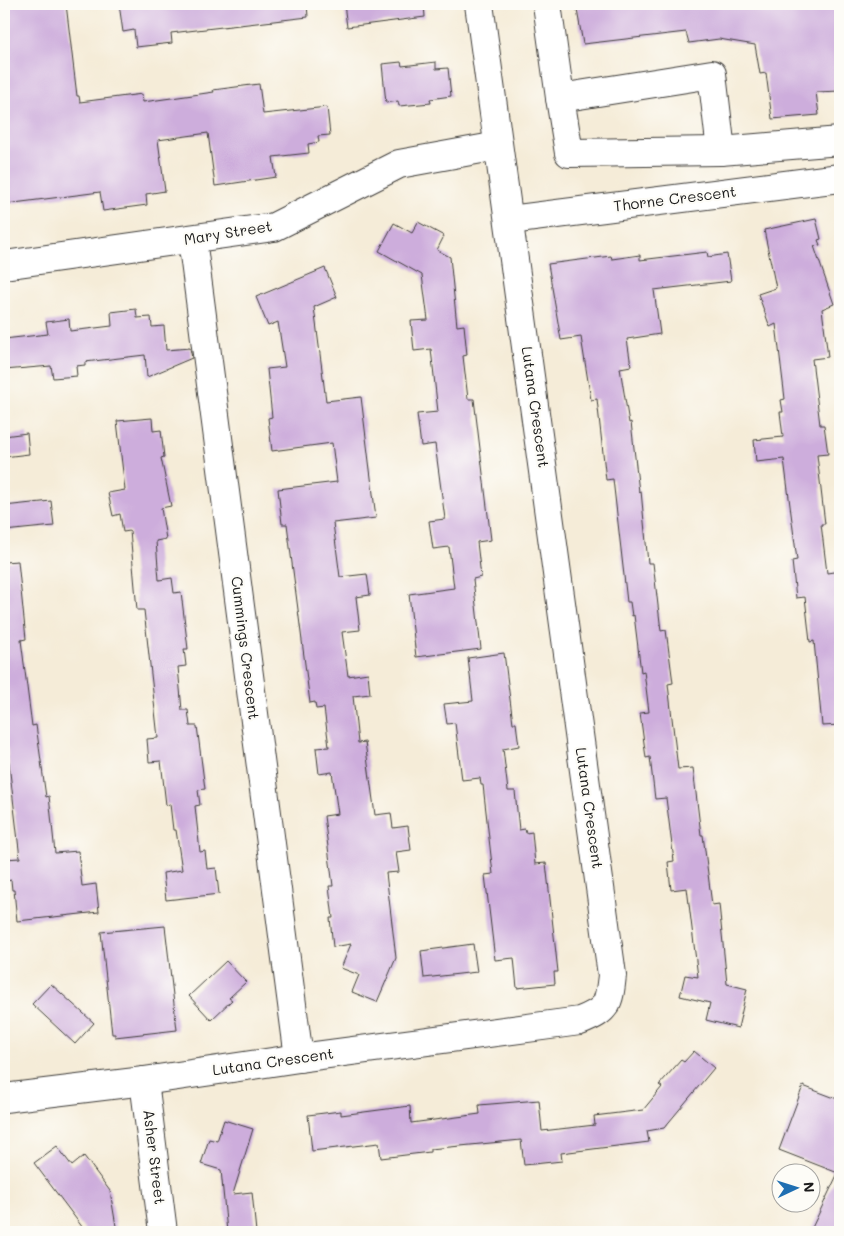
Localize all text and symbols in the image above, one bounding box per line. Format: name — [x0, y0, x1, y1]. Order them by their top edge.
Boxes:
street label: Thorne Crescent — [612, 181, 737, 215]
street label: Mary Street — [182, 215, 273, 249]
street label: Lutana Crescent — [518, 345, 554, 469]
street label: Cummings Crescent — [227, 575, 265, 721]
street label: Lutana Crescent — [572, 746, 608, 870]
street label: Lutana Crescent — [211, 1043, 335, 1079]
street label: Asher Street — [139, 1108, 171, 1205]
north arrow — [772, 1164, 822, 1214]
text: N — [800, 1181, 819, 1193]

